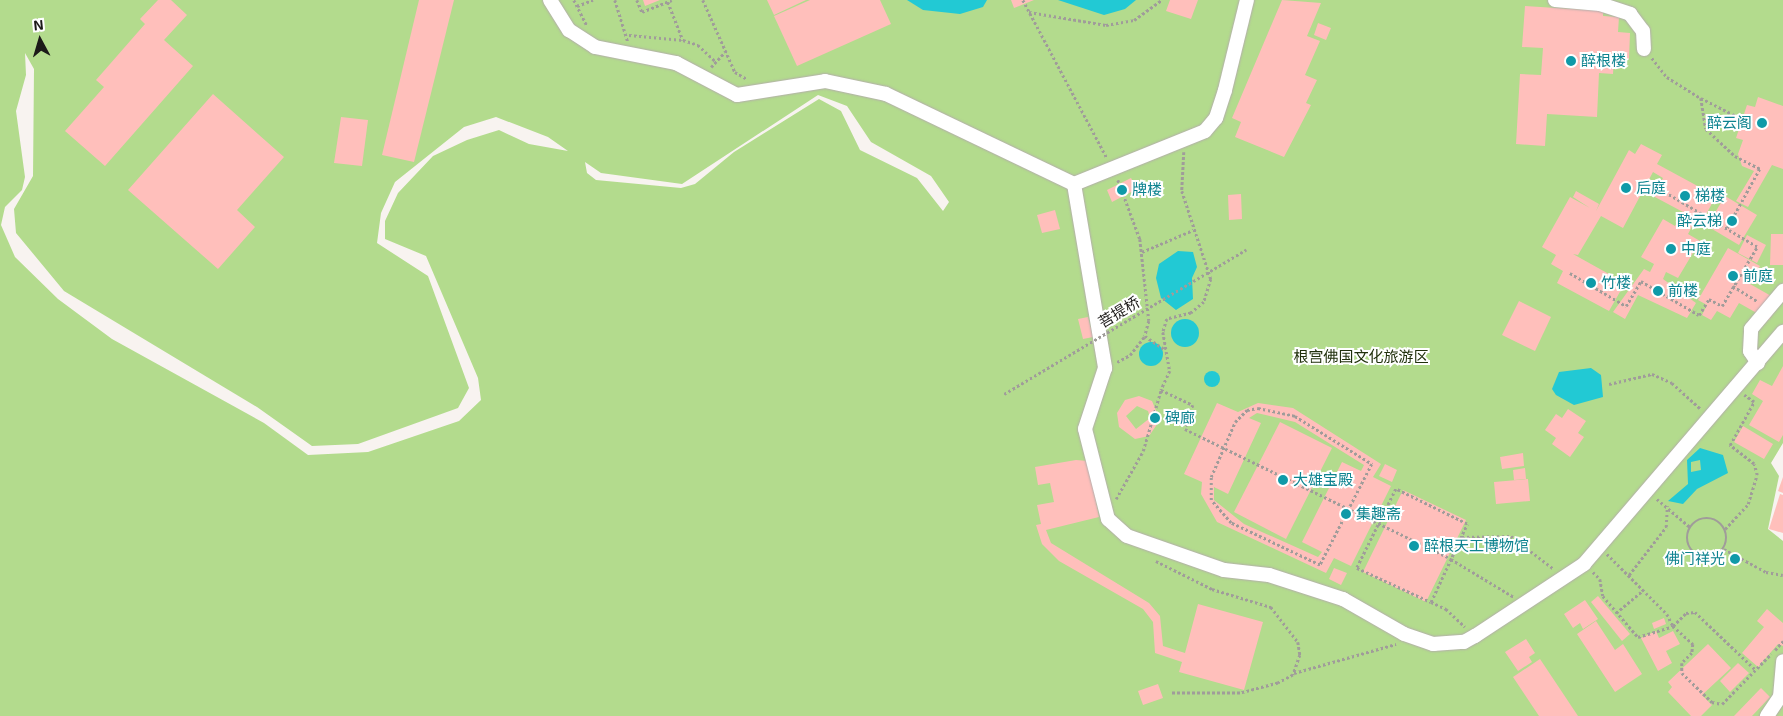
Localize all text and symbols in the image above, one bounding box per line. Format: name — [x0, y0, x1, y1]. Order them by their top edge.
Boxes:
north arrow — [15, 15, 65, 65]
text: N — [32, 16, 44, 34]
place label: 醉根楼 — [1581, 52, 1626, 70]
marker: 醉根楼 — [1565, 55, 1577, 67]
place label: 醉云阁 — [1707, 114, 1752, 132]
marker: 醉云阁 — [1756, 117, 1768, 129]
place label: 后庭 — [1636, 179, 1666, 197]
place label: 牌楼 — [1132, 181, 1162, 199]
marker: 后庭 — [1620, 182, 1632, 194]
marker: 牌楼 — [1116, 184, 1128, 196]
place label: 梯楼 — [1695, 187, 1725, 205]
marker: 梯楼 — [1679, 190, 1691, 202]
place label: 酔云梯 — [1677, 212, 1722, 230]
marker: 酔云梯 — [1726, 215, 1738, 227]
place label: 中庭 — [1681, 240, 1711, 258]
marker: 中庭 — [1665, 243, 1677, 255]
place label: 前庭 — [1743, 267, 1773, 285]
marker: 前庭 — [1727, 270, 1739, 282]
place label: 竹楼 — [1601, 274, 1631, 292]
marker: 竹楼 — [1585, 277, 1597, 289]
place label: 前楼 — [1668, 282, 1698, 300]
marker: 前楼 — [1652, 285, 1664, 297]
street label: 菩提桥 — [1095, 293, 1143, 331]
park label: 根宫佛国文化旅游区 — [1294, 348, 1428, 366]
place label: 碑廊 — [1165, 409, 1195, 427]
marker: 碑廊 — [1149, 412, 1161, 424]
place label: 大雄宝殿 — [1293, 471, 1353, 489]
marker: 大雄宝殿 — [1277, 474, 1289, 486]
place label: 集趣斋 — [1356, 505, 1401, 523]
marker: 集趣斋 — [1340, 508, 1352, 520]
place label: 醉根天工博物馆 — [1424, 537, 1529, 555]
marker: 醉根天工博物馆 — [1408, 540, 1420, 552]
place label: 佛门祥光 — [1665, 550, 1725, 568]
marker: 佛门祥光 — [1729, 553, 1741, 565]

